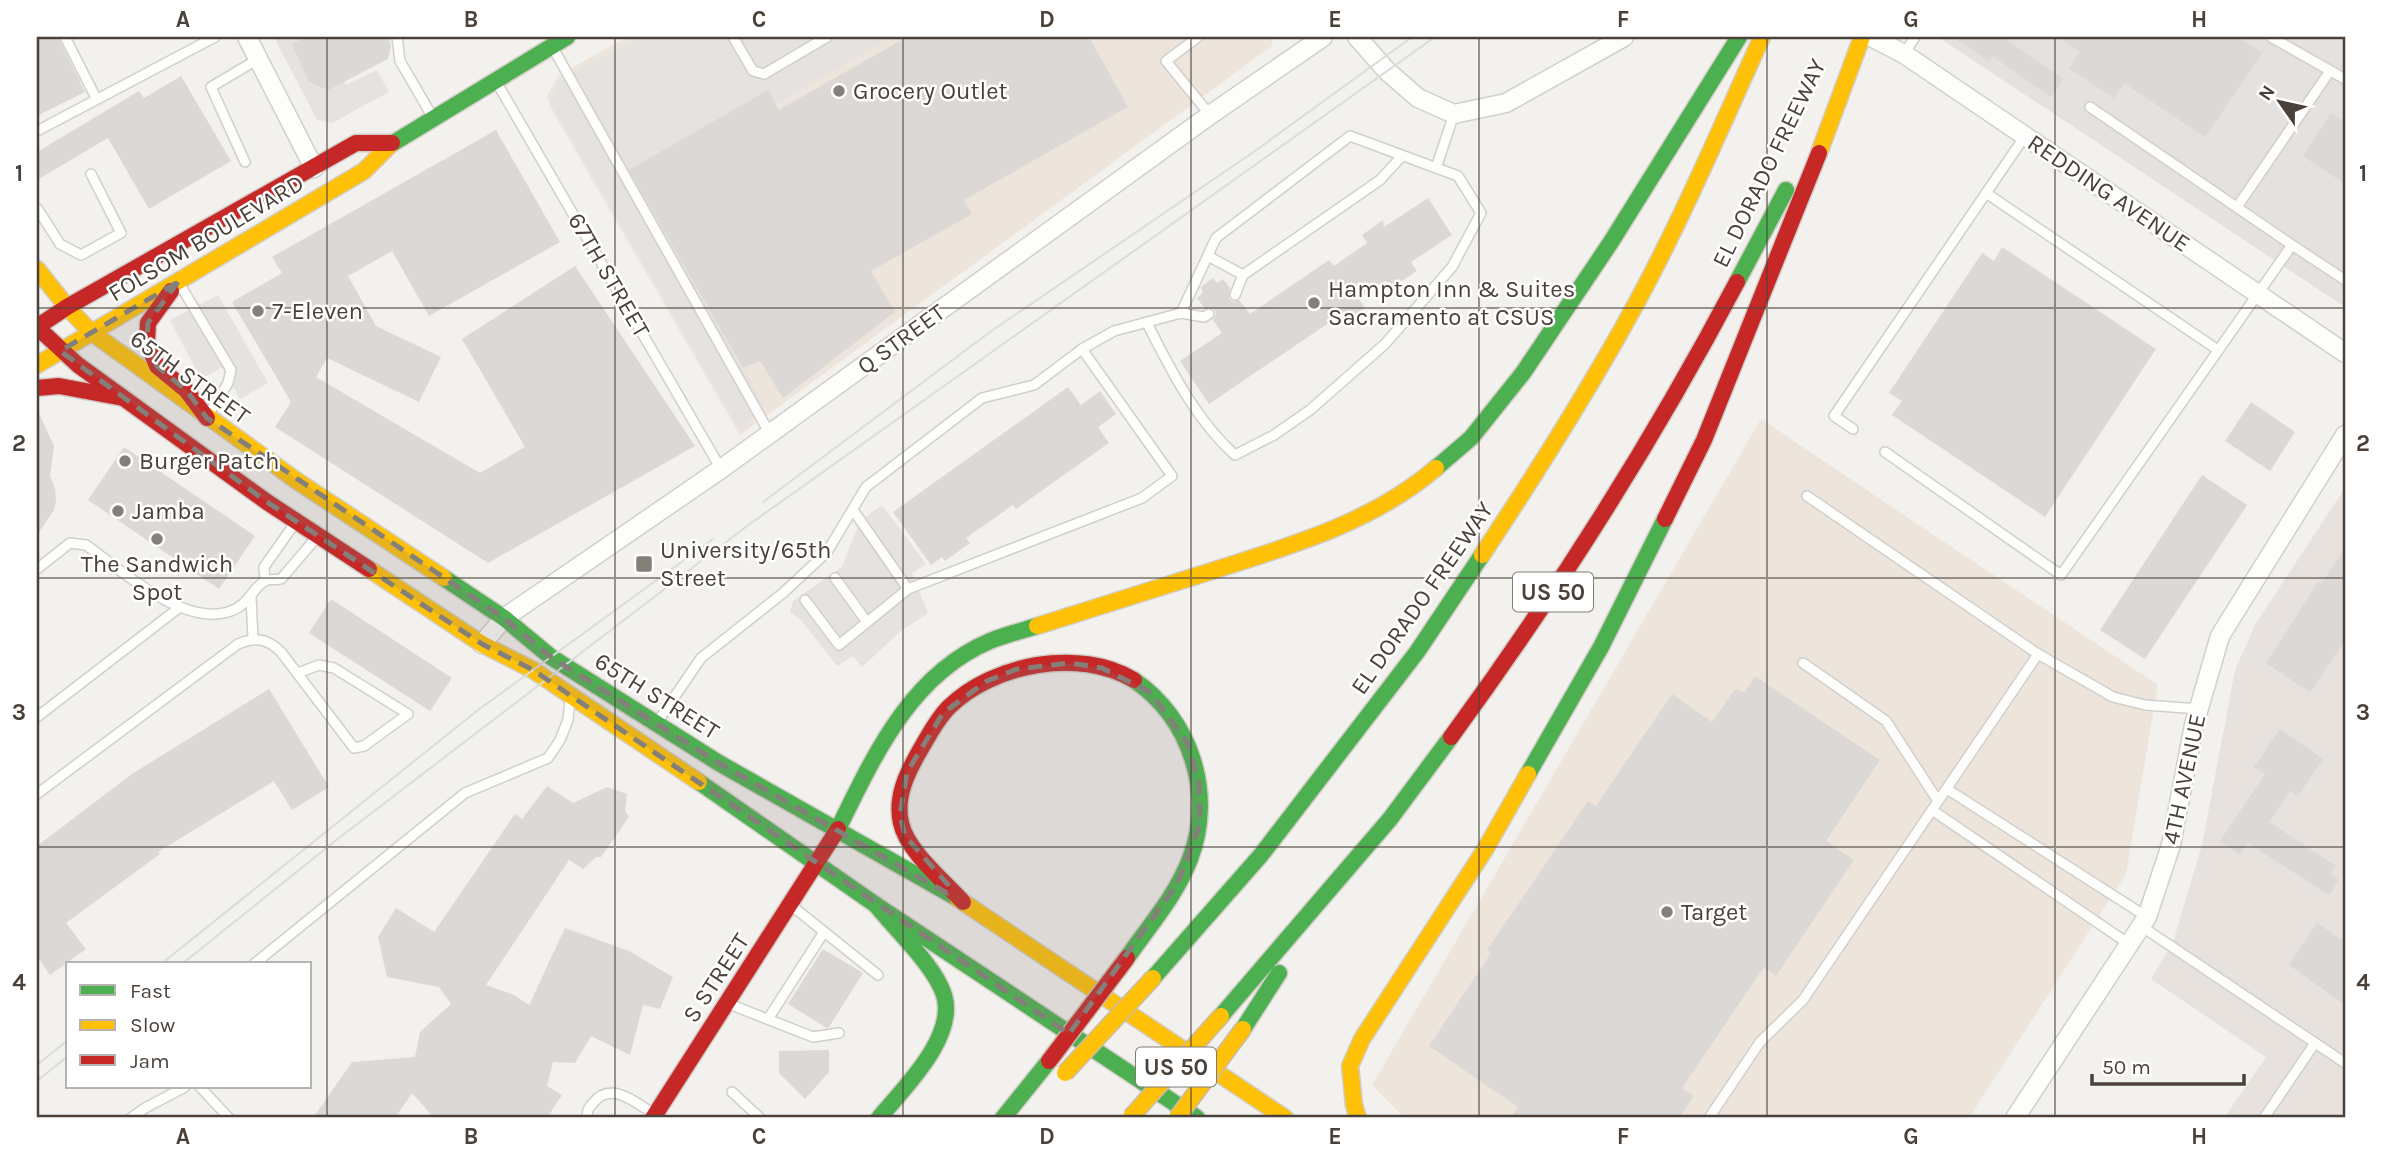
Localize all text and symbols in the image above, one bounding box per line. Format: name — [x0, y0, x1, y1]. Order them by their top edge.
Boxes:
text: A — [176, 6, 190, 33]
text: B — [464, 6, 478, 33]
text: C — [752, 6, 766, 33]
text: D — [1039, 6, 1055, 33]
text: E — [1328, 6, 1342, 33]
text: F — [1617, 6, 1629, 33]
text: G — [1903, 6, 1919, 33]
text: H — [2191, 6, 2207, 33]
street label: EL DORADO FREEWAY — [1706, 54, 1832, 272]
north arrow — [2246, 66, 2316, 136]
place label: Grocery Outlet — [853, 77, 1008, 105]
text: N — [2254, 81, 2280, 105]
marker: Grocery Outlet — [831, 83, 847, 99]
street label: REDDING AVENUE — [2022, 128, 2196, 258]
text: 1 — [15, 160, 23, 187]
text: 1 — [2359, 160, 2367, 187]
street label: FOLSOM BOULEVARD — [103, 169, 309, 307]
street label: 67TH STREET — [562, 208, 656, 342]
place label: Hampton Inn & Suites Sacramento at CSUS — [1328, 275, 1575, 331]
marker: Hampton Inn & Suites Sacramento at CSUS — [1306, 295, 1322, 311]
place label: 7-Eleven — [272, 297, 363, 325]
street label: Q STREET — [852, 298, 950, 380]
marker: 7-Eleven — [250, 303, 266, 319]
street label: 65TH STREET — [125, 324, 255, 430]
text: 2 — [12, 430, 26, 457]
text: 2 — [2356, 430, 2370, 457]
place label: Burger Patch — [139, 447, 279, 475]
marker: Burger Patch — [117, 453, 133, 469]
street label: EL DORADO FREEWAY — [1345, 496, 1499, 700]
place label: Jamba — [132, 497, 205, 525]
marker: Jamba — [110, 503, 126, 519]
marker: The Sandwich Spot — [149, 531, 165, 547]
place label: University/65th Street — [660, 536, 831, 592]
place label: The Sandwich Spot — [81, 550, 233, 606]
marker: University/65th Street — [634, 554, 654, 574]
road number: US 50 — [1513, 572, 1593, 612]
street label: 65TH STREET — [590, 647, 724, 745]
text: 3 — [12, 699, 26, 726]
text: 3 — [2356, 699, 2370, 726]
street label: 4TH AVENUE — [2156, 711, 2212, 847]
place label: Target — [1681, 898, 1747, 926]
marker: Target — [1659, 904, 1675, 920]
street label: S STREET — [677, 928, 755, 1028]
legend — [66, 962, 312, 1088]
text: 4 — [12, 969, 26, 996]
text: 4 — [2356, 969, 2370, 996]
text: Fast — [130, 979, 171, 1003]
text: Slow — [130, 1013, 175, 1037]
scale bar — [2092, 1043, 2244, 1087]
road number: US 50 — [1136, 1048, 1216, 1086]
text: Jam — [130, 1049, 170, 1073]
text: 50 m — [2102, 1055, 2151, 1079]
text: A — [176, 1123, 190, 1150]
text: B — [464, 1123, 478, 1150]
text: C — [752, 1123, 766, 1150]
text: D — [1039, 1123, 1055, 1150]
text: E — [1328, 1123, 1342, 1150]
text: F — [1617, 1123, 1629, 1150]
text: G — [1903, 1123, 1919, 1150]
text: H — [2191, 1123, 2207, 1150]

